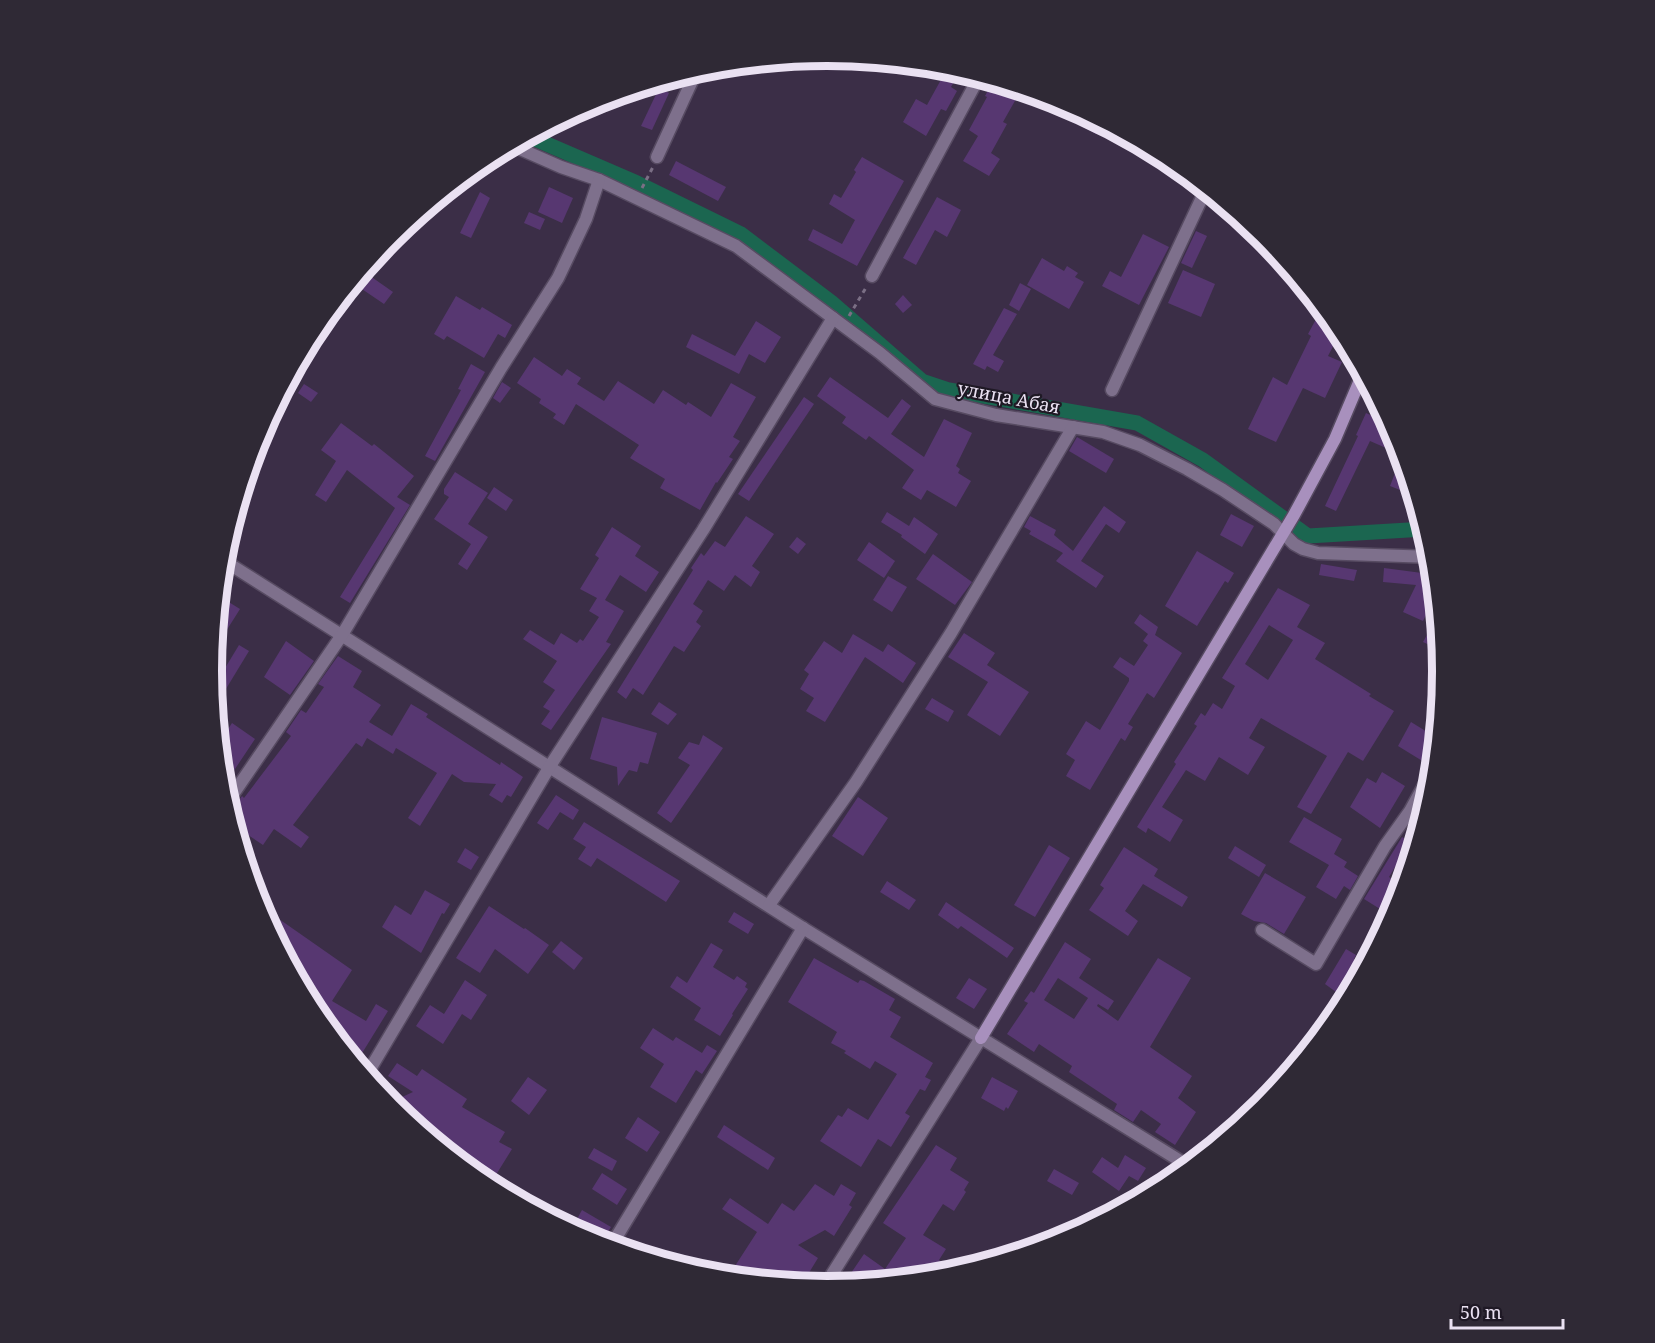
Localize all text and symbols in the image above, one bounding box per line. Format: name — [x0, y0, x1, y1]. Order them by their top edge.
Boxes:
street label: улица Абая — [956, 375, 1062, 419]
scale bar — [1451, 1292, 1564, 1330]
text: 50 m — [1460, 1300, 1502, 1324]

